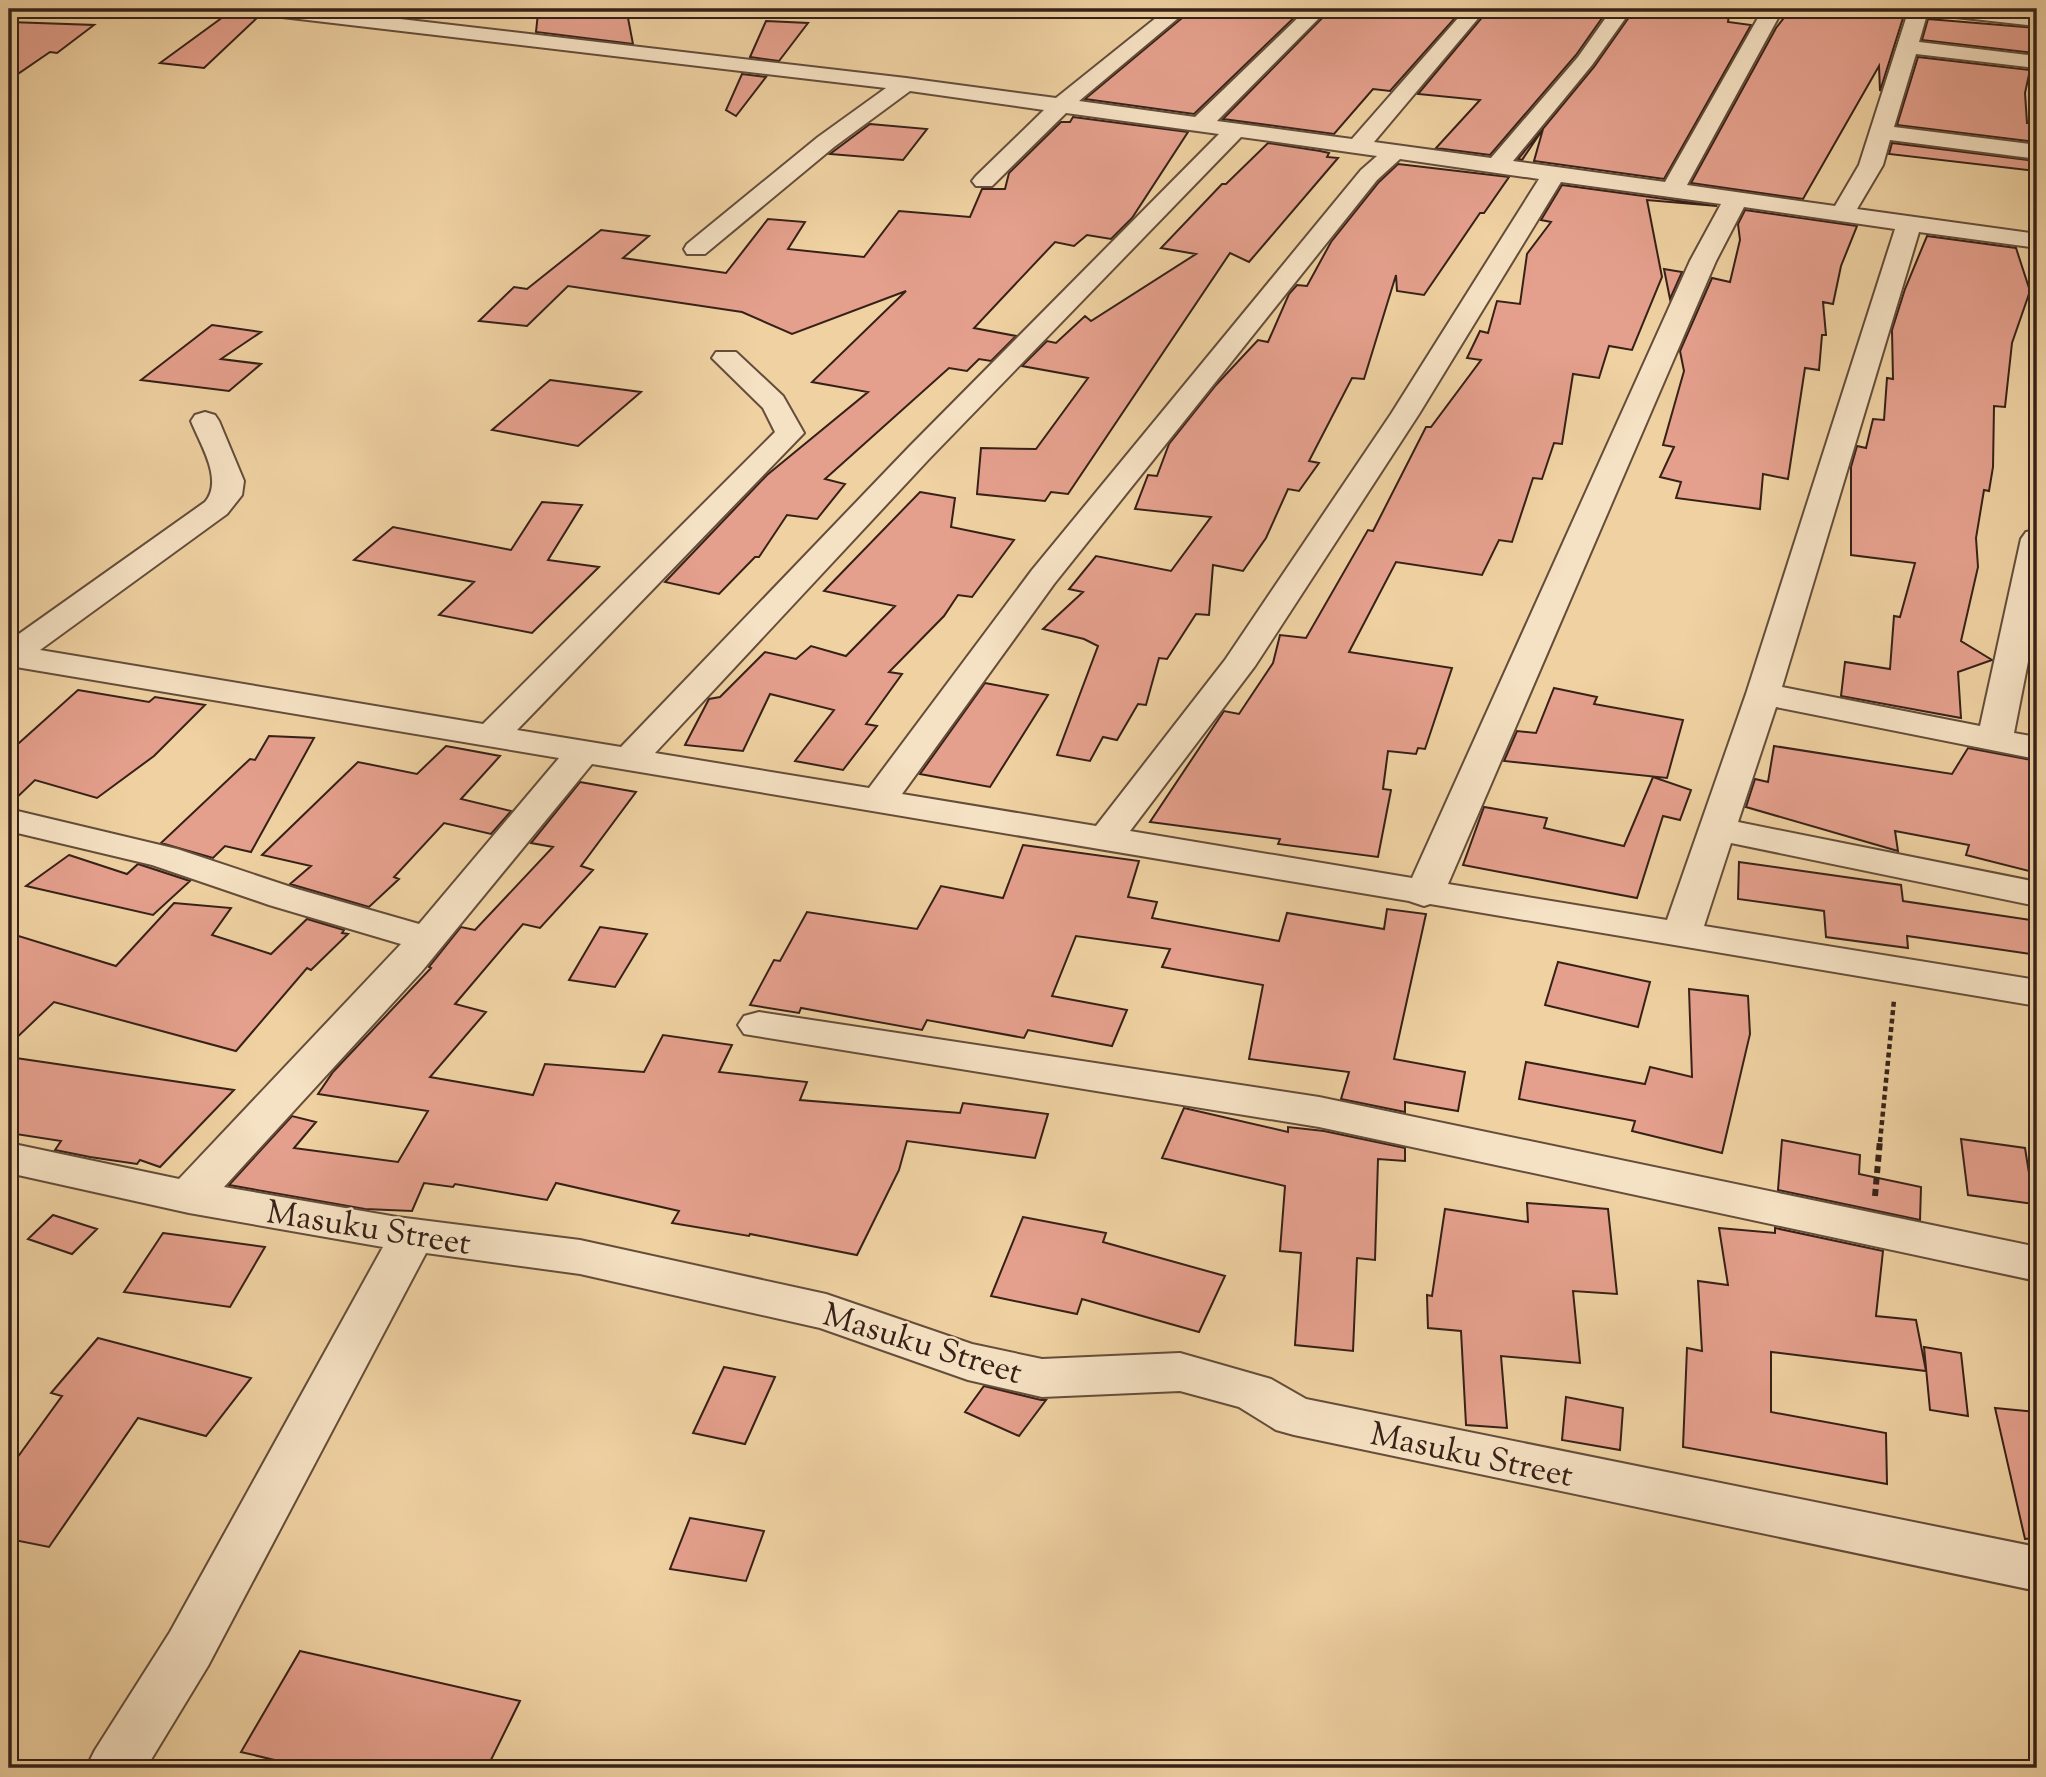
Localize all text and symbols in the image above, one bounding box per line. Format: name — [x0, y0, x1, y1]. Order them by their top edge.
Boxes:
street label: Masuku Street — [263, 1190, 474, 1270]
street label: Masuku Street — [816, 1293, 1027, 1399]
street label: Masuku Street — [1365, 1412, 1577, 1502]

